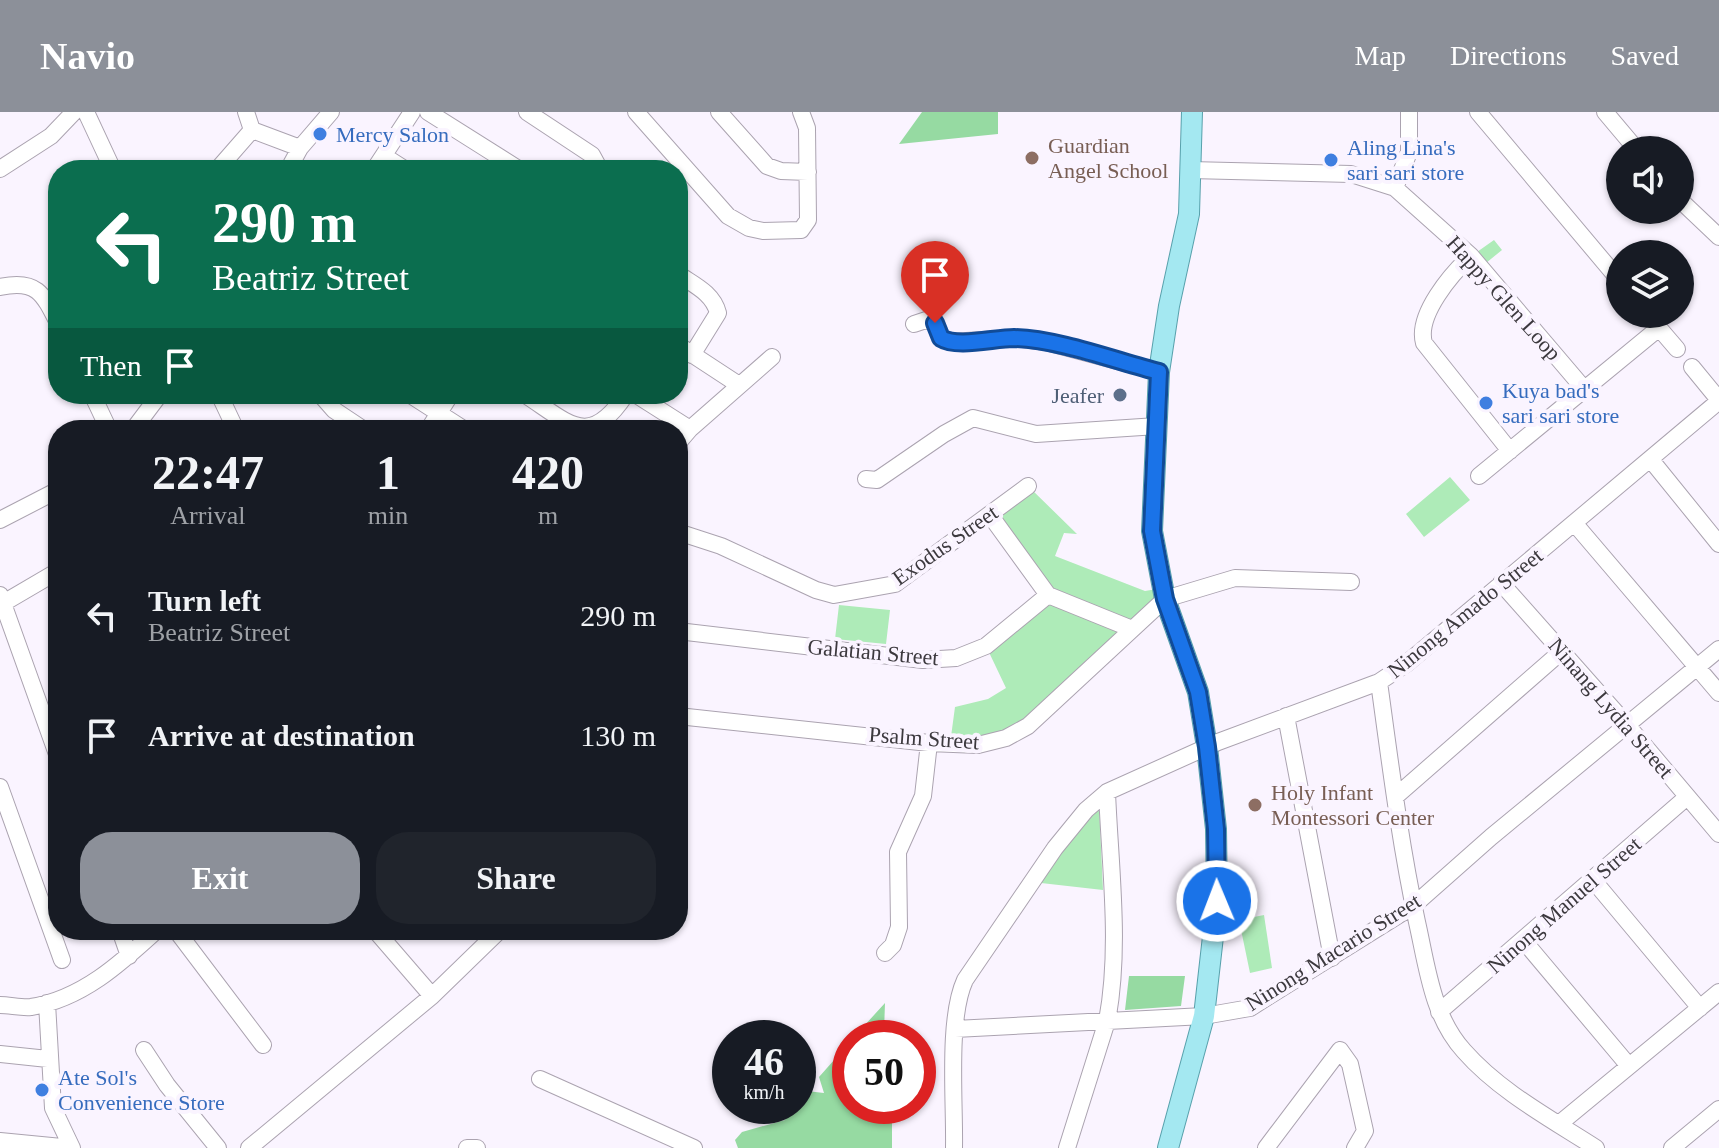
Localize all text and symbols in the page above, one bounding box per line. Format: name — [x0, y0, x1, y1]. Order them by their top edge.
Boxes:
text: Navio — [40, 35, 135, 77]
text: Map — [1355, 40, 1406, 71]
text: Directions — [1450, 40, 1567, 71]
text: Saved — [1611, 40, 1679, 71]
place label: Mercy Salon — [336, 122, 449, 147]
marker: Mercy Salon — [311, 125, 329, 143]
place label: Guardian Angel School — [1048, 133, 1168, 183]
place label: Aling Lina's sari sari store — [1347, 135, 1464, 185]
map controls — [1606, 136, 1694, 328]
button: sound — [1606, 136, 1694, 224]
marker: Guardian Angel School — [1023, 149, 1041, 167]
marker: Aling Lina's sari sari store — [1322, 151, 1340, 169]
icon: left — [80, 192, 184, 296]
text: 290 m — [212, 192, 357, 254]
street label: Happy Glen Loop — [1442, 231, 1566, 365]
button: layers — [1606, 240, 1694, 328]
pin — [901, 241, 969, 323]
icon: arrive — [913, 253, 957, 297]
text: Beatriz Street — [212, 258, 409, 298]
icon: arrive — [158, 344, 202, 388]
text: Then — [80, 349, 142, 382]
place label: Kuya bad's sari sari store — [1502, 378, 1619, 428]
place label: Jeafer — [1051, 383, 1105, 408]
marker: Jeafer — [1111, 386, 1129, 404]
marker: Kuya bad's sari sari store — [1477, 394, 1495, 412]
text: 22:47 — [152, 446, 264, 499]
text: 1 — [376, 446, 400, 499]
text: 420 — [512, 446, 584, 499]
street label: Exodus Street — [888, 500, 1002, 590]
text: Arrival — [170, 501, 245, 530]
text: min — [368, 501, 408, 530]
text: m — [538, 501, 558, 530]
street label: Ninong Amado Street — [1383, 543, 1547, 683]
text: Turn left — [148, 584, 261, 617]
icon: left — [80, 594, 124, 638]
text: 290 m — [580, 599, 656, 632]
text: Beatriz Street — [148, 618, 290, 647]
street label: Ninang Lydia Street — [1543, 633, 1679, 783]
street label: Galatian Street — [806, 634, 940, 670]
icon: arrive — [80, 714, 124, 758]
text: Arrive at destination — [148, 719, 415, 752]
text: 130 m — [580, 719, 656, 752]
street label: Psalm Street — [868, 722, 980, 754]
place label: Holy Infant Montessori Center — [1271, 780, 1435, 830]
marker: Holy Infant Montessori Center — [1246, 796, 1264, 814]
street label: Ninong Manuel Street — [1482, 831, 1646, 979]
button: Exit — [80, 832, 360, 924]
button: Share — [376, 832, 656, 924]
position arrow — [1175, 859, 1259, 943]
street label: Ninong Macario Street — [1241, 888, 1425, 1016]
speed limit sign: 50 — [832, 1020, 936, 1124]
text: 46 — [744, 1039, 784, 1084]
place label: Ate Sol's Convenience Store — [58, 1065, 225, 1115]
marker: Ate Sol's Convenience Store — [33, 1081, 51, 1099]
text: km/h — [743, 1081, 785, 1103]

